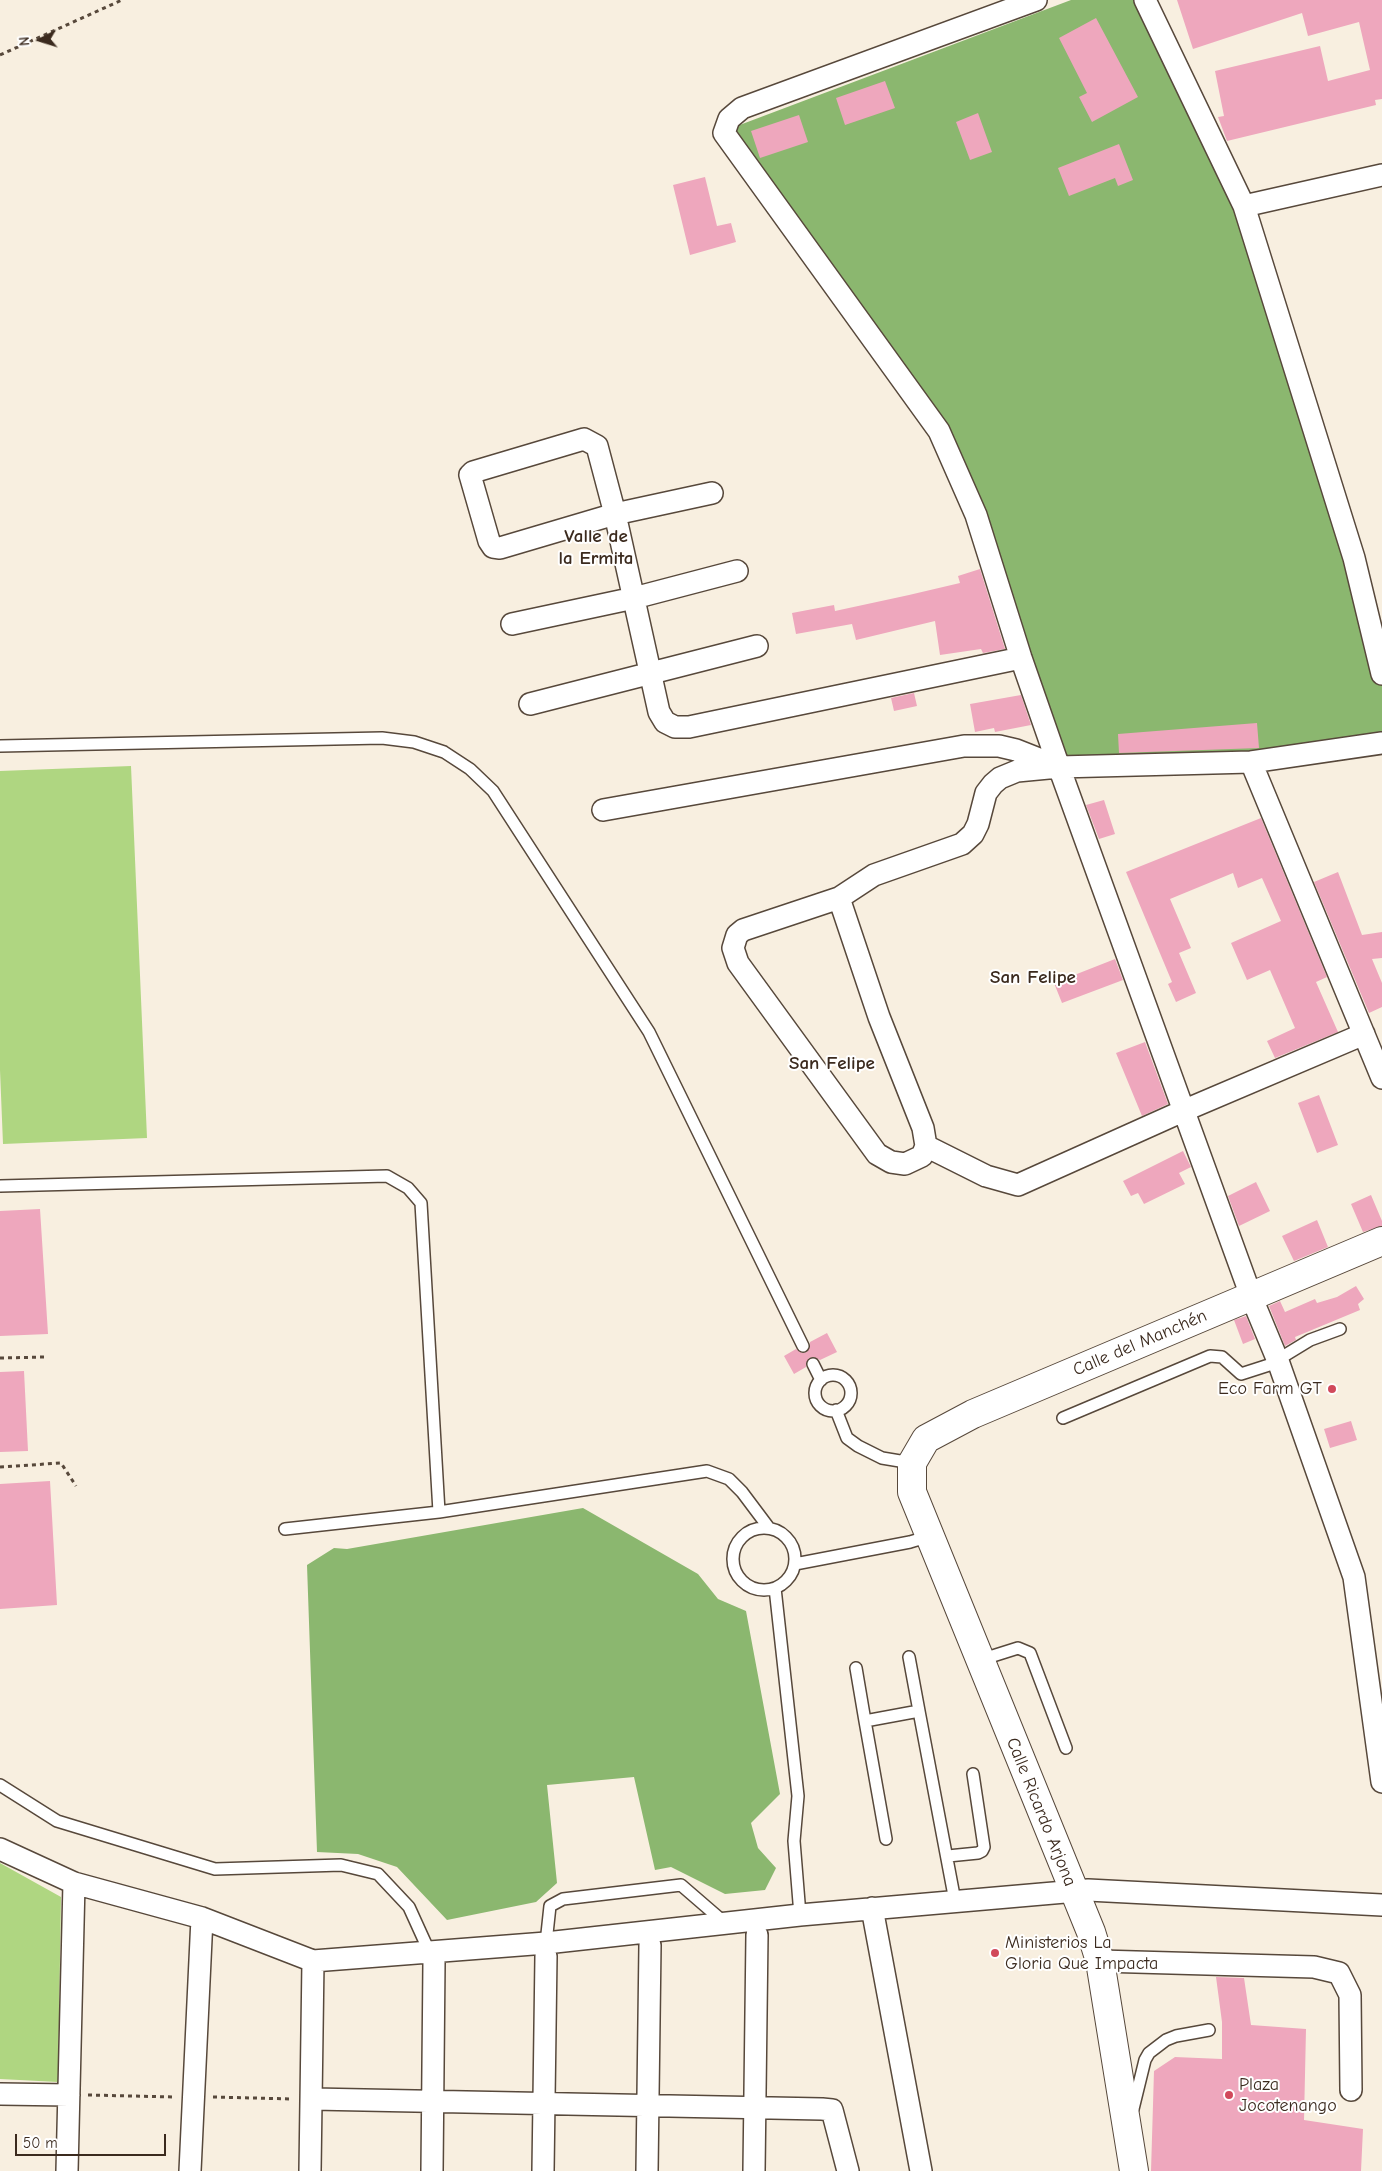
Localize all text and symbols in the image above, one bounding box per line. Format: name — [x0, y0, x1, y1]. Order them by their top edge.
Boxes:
north arrow — [15, 15, 65, 65]
text: N — [16, 36, 33, 47]
district label: Valle de la Ermita — [559, 526, 633, 570]
district label: San Felipe — [990, 967, 1076, 989]
district label: San Felipe — [789, 1053, 875, 1075]
street label: Calle del Manchén — [1070, 1305, 1210, 1381]
place label: Eco Farm GT — [1218, 1378, 1322, 1400]
marker: Eco Farm GT — [1326, 1383, 1338, 1395]
street label: Calle Ricardo Arjona — [1001, 1735, 1081, 1889]
place label: Ministerios La Gloria Que Impacta — [1005, 1932, 1158, 1975]
marker: Ministerios La Gloria Que Impacta — [989, 1947, 1001, 1959]
place label: Plaza Jocotenango — [1239, 2074, 1337, 2116]
marker: Plaza Jocotenango — [1223, 2089, 1235, 2101]
scale bar — [18, 2124, 169, 2156]
text: 50 m — [23, 2134, 58, 2152]

